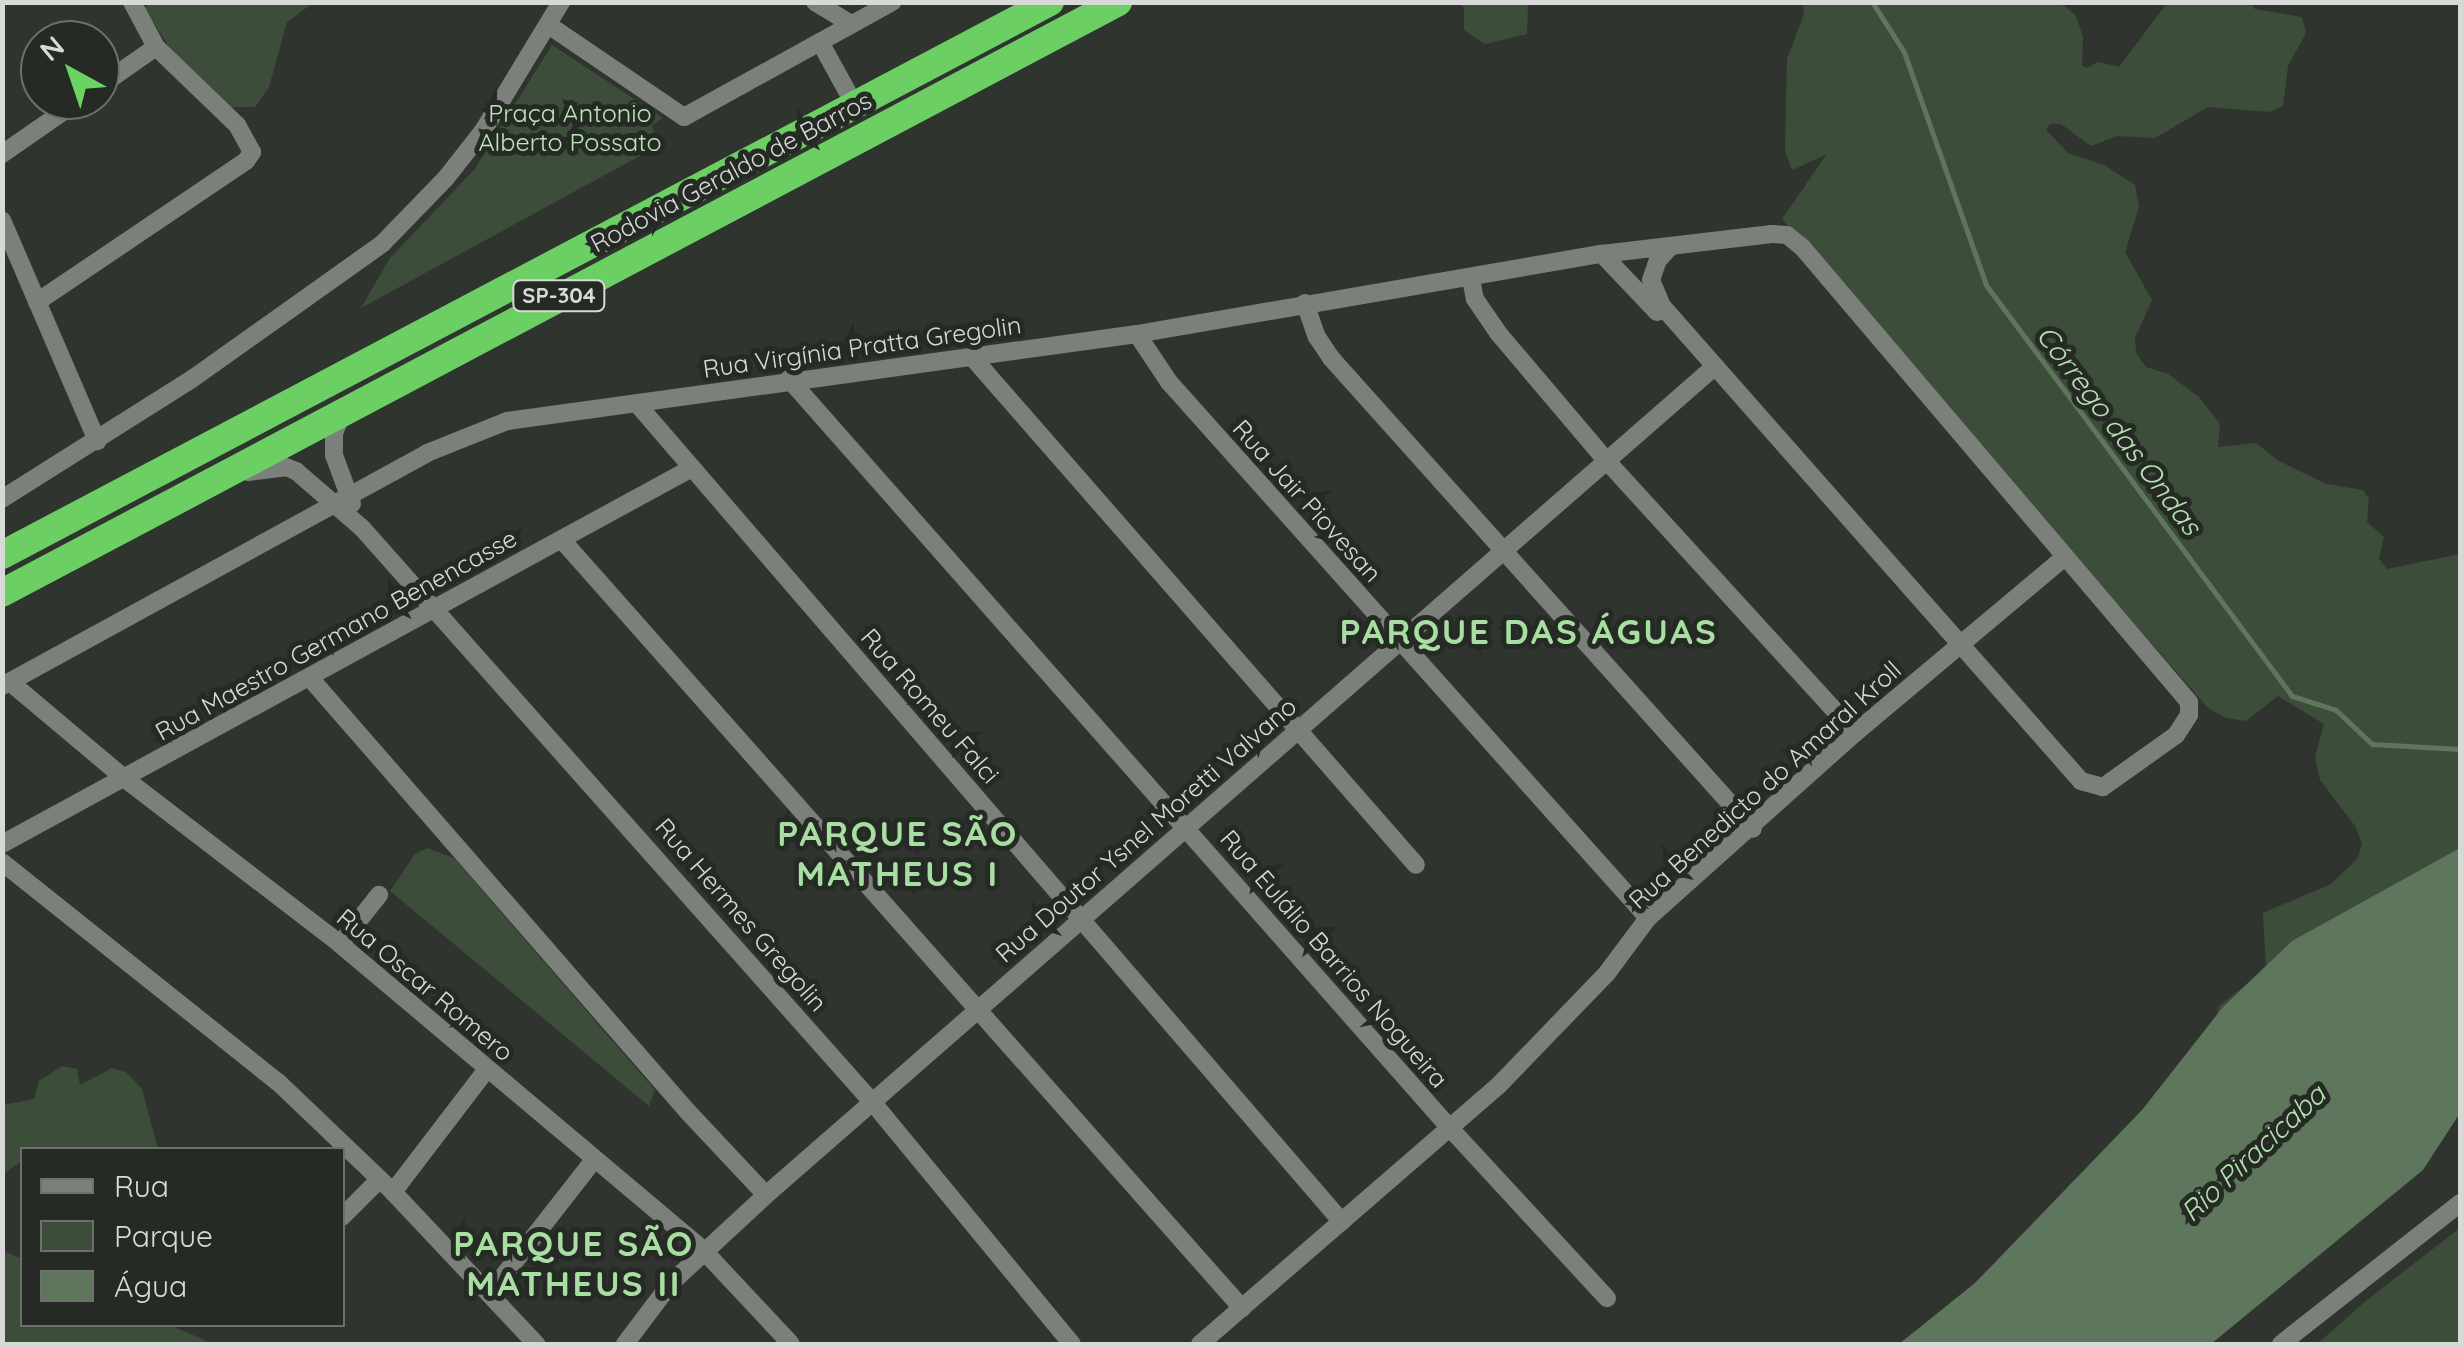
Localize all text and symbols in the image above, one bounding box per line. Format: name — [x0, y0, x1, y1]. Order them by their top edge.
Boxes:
north arrow — [20, 20, 120, 120]
text: N — [33, 28, 71, 68]
street label: Rodovia Geraldo de Barros — [585, 85, 877, 259]
park label: Praça Antonio Alberto Possato — [478, 99, 662, 158]
road number: SP-304 — [512, 279, 606, 313]
street label: Rua Virgínia Pratta Gregolin — [701, 310, 1023, 384]
water label: Córrego das Ondas — [2030, 319, 2208, 541]
street label: Rua Jair Piovesan — [1226, 414, 1388, 588]
street label: Rua Maestro Germano Benencasse — [150, 523, 522, 747]
district label: PARQUE DAS ÁGUAS — [1340, 610, 1718, 652]
street label: Rua Romeu Falci — [855, 623, 1005, 789]
street label: Rua Benedicto do Amaral Kroll — [1623, 655, 1907, 915]
street label: Rua Doutor Ysnel Moretti Valvano — [990, 691, 1302, 969]
street label: Rua Hermes Gregolin — [649, 812, 833, 1018]
district label: PARQUE SÃO MATHEUS I — [777, 812, 1019, 894]
street label: Rua Eulálio Barrios Nogueira — [1214, 824, 1454, 1094]
street label: Rua Oscar Romero — [331, 902, 519, 1068]
water label: Rio Piracicaba — [2174, 1078, 2332, 1228]
legend — [20, 1147, 345, 1327]
text: Rua — [114, 1167, 169, 1205]
text: Parque — [114, 1217, 213, 1255]
district label: PARQUE SÃO MATHEUS II — [453, 1222, 695, 1304]
text: Água — [114, 1267, 187, 1305]

